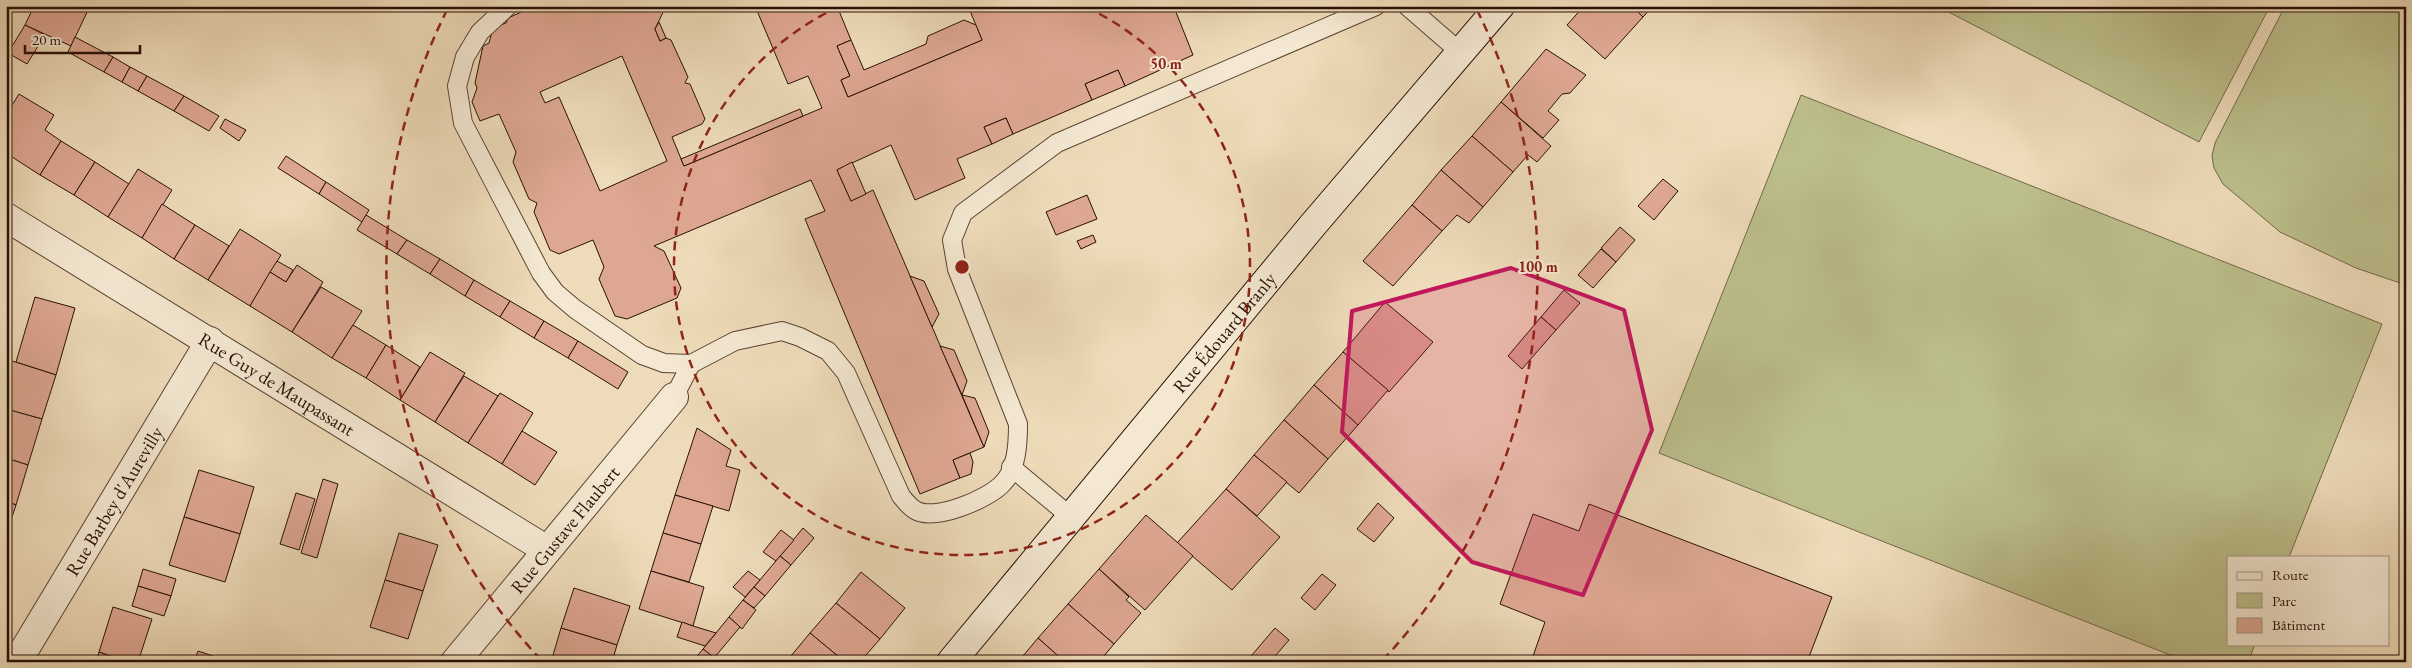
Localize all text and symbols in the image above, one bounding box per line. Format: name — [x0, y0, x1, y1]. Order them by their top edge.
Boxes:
scale bar — [25, 22, 140, 54]
text: 20 m — [32, 30, 61, 49]
text: 50 m — [1150, 54, 1182, 73]
text: 100 m — [1518, 257, 1558, 276]
centre of rings — [953, 258, 971, 276]
street label: Rue Édouard Branly — [1167, 266, 1282, 398]
street label: Rue Guy de Maupassant — [194, 326, 360, 441]
street label: Rue Barbey d'Aurevilly — [59, 421, 169, 580]
street label: Rue Gustave Flaubert — [504, 460, 625, 598]
legend — [2227, 556, 2390, 646]
text: Route — [2272, 565, 2309, 584]
text: Parc — [2272, 591, 2297, 610]
text: Bâtiment — [2272, 615, 2326, 634]

